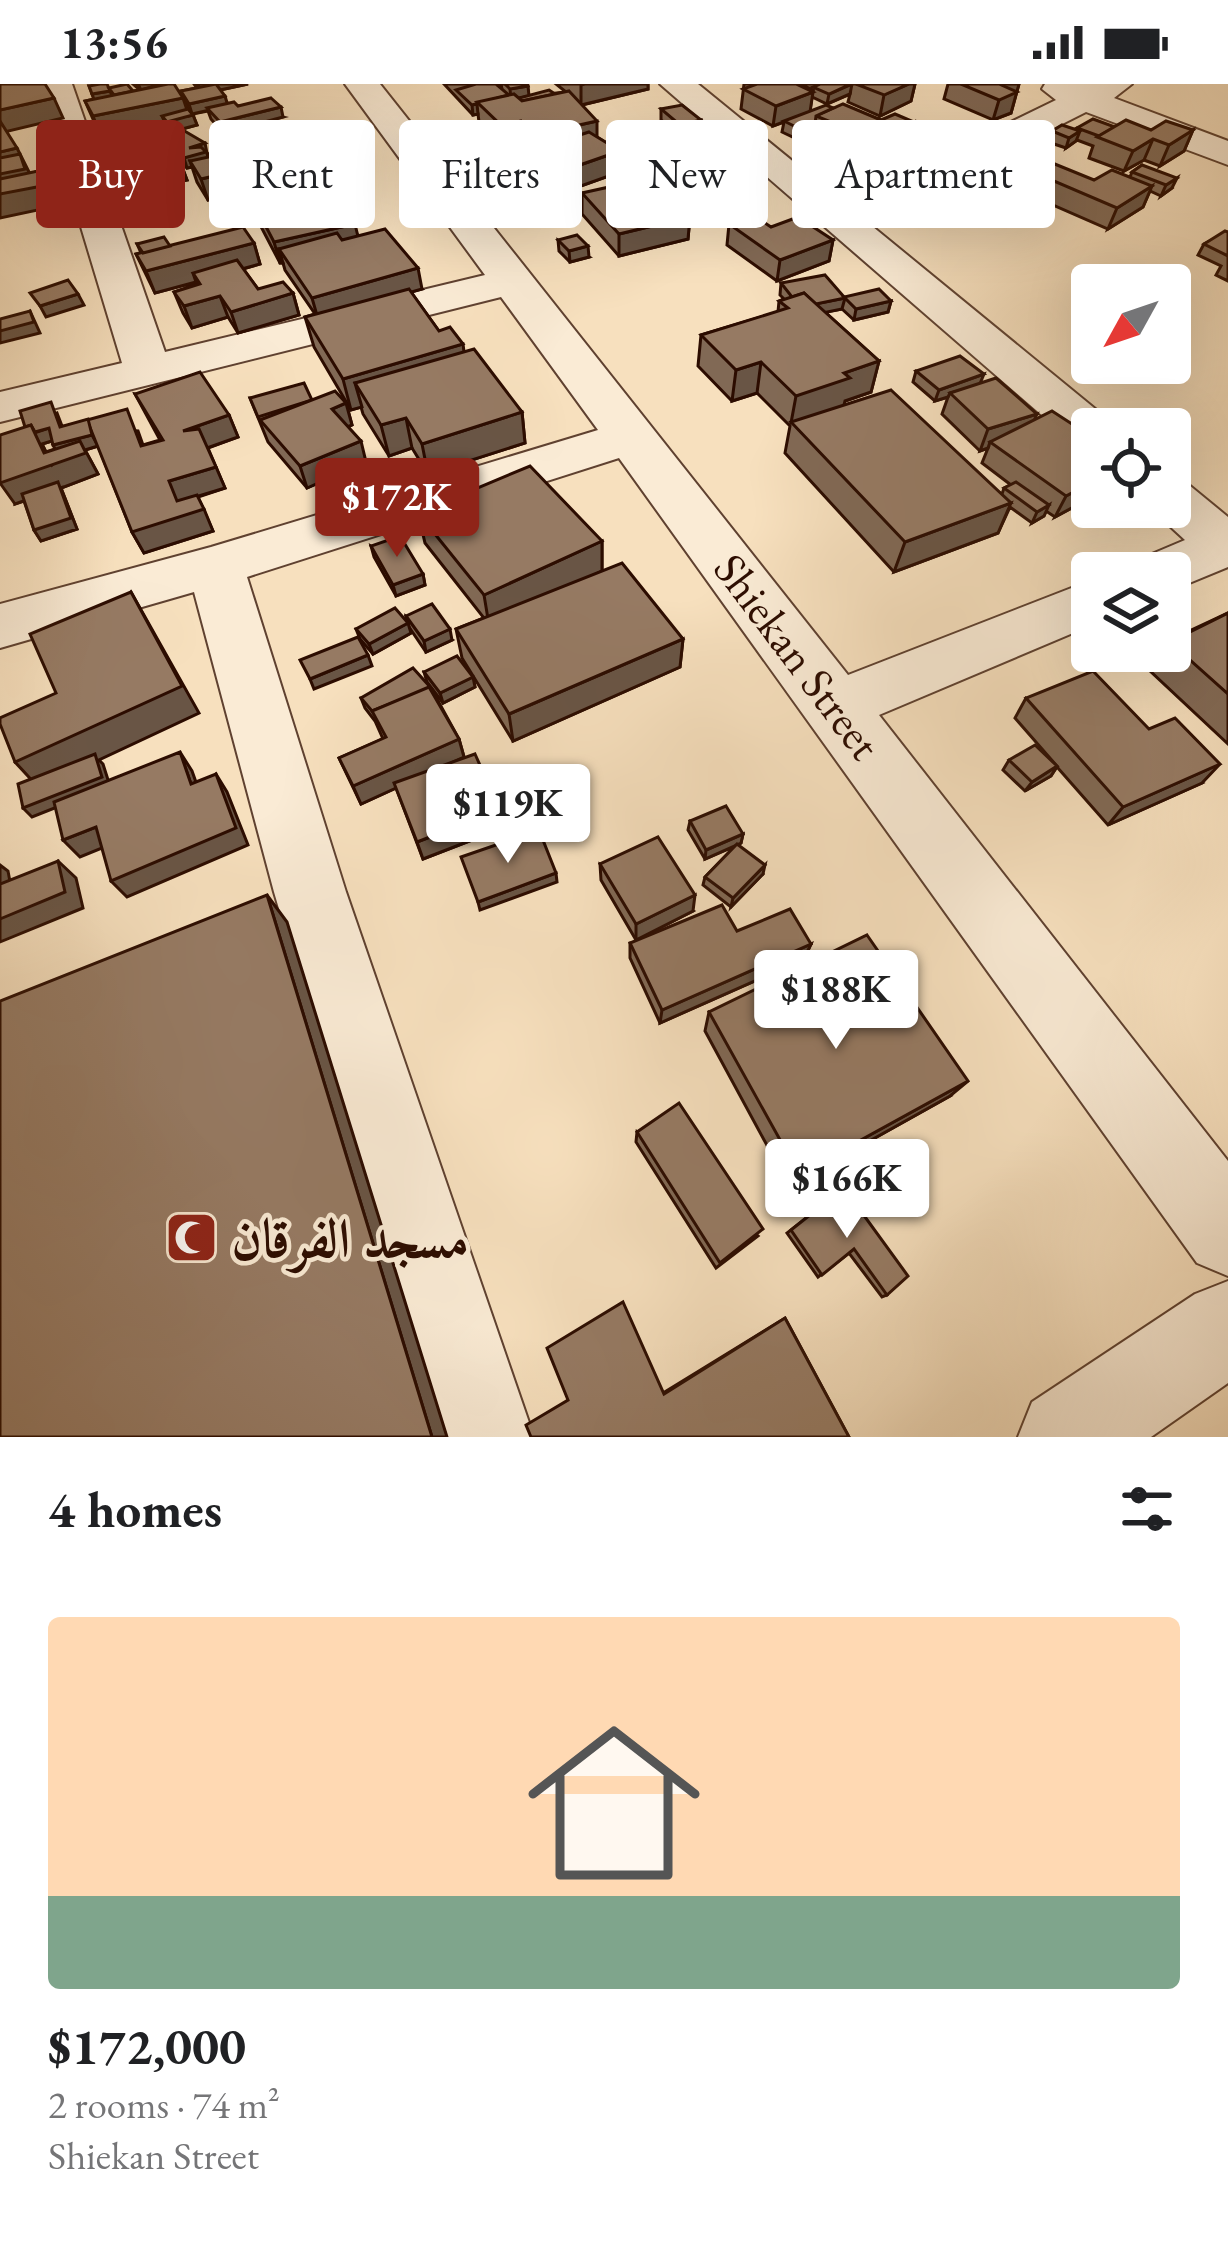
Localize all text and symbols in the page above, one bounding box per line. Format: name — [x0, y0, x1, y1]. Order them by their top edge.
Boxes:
text: 13:56 — [60, 13, 168, 71]
chip: Buy — [36, 120, 185, 228]
chip: Rent — [209, 120, 375, 228]
chip: Filters — [399, 120, 582, 228]
chip: New — [606, 120, 768, 228]
chip: Apartment — [792, 120, 1055, 228]
north arrow — [1071, 264, 1191, 384]
map controls — [1071, 264, 1191, 672]
button: locate — [1071, 408, 1191, 528]
pin: $172K — [313, 458, 481, 560]
text: $172K — [342, 471, 452, 522]
street label: Shiekan Street — [702, 541, 894, 771]
button: layers — [1071, 552, 1191, 672]
pin: $119K — [424, 764, 592, 866]
text: $119K — [453, 777, 563, 828]
pin: $188K — [752, 950, 920, 1052]
text: $188K — [781, 963, 891, 1014]
pin: $166K — [763, 1139, 931, 1241]
text: $166K — [792, 1152, 902, 1203]
place label: مسجد الفرقان — [231, 1203, 469, 1274]
mosque icon: مسجد الفرقان — [164, 1210, 220, 1266]
text: 4 homes — [48, 1476, 222, 1542]
icon: filters — [1114, 1476, 1180, 1542]
icon: home — [506, 1695, 722, 1911]
text: $172,000 — [48, 2013, 246, 2079]
text: 2 rooms · 74 m² — [48, 2079, 280, 2130]
text: Shiekan Street — [48, 2130, 259, 2181]

